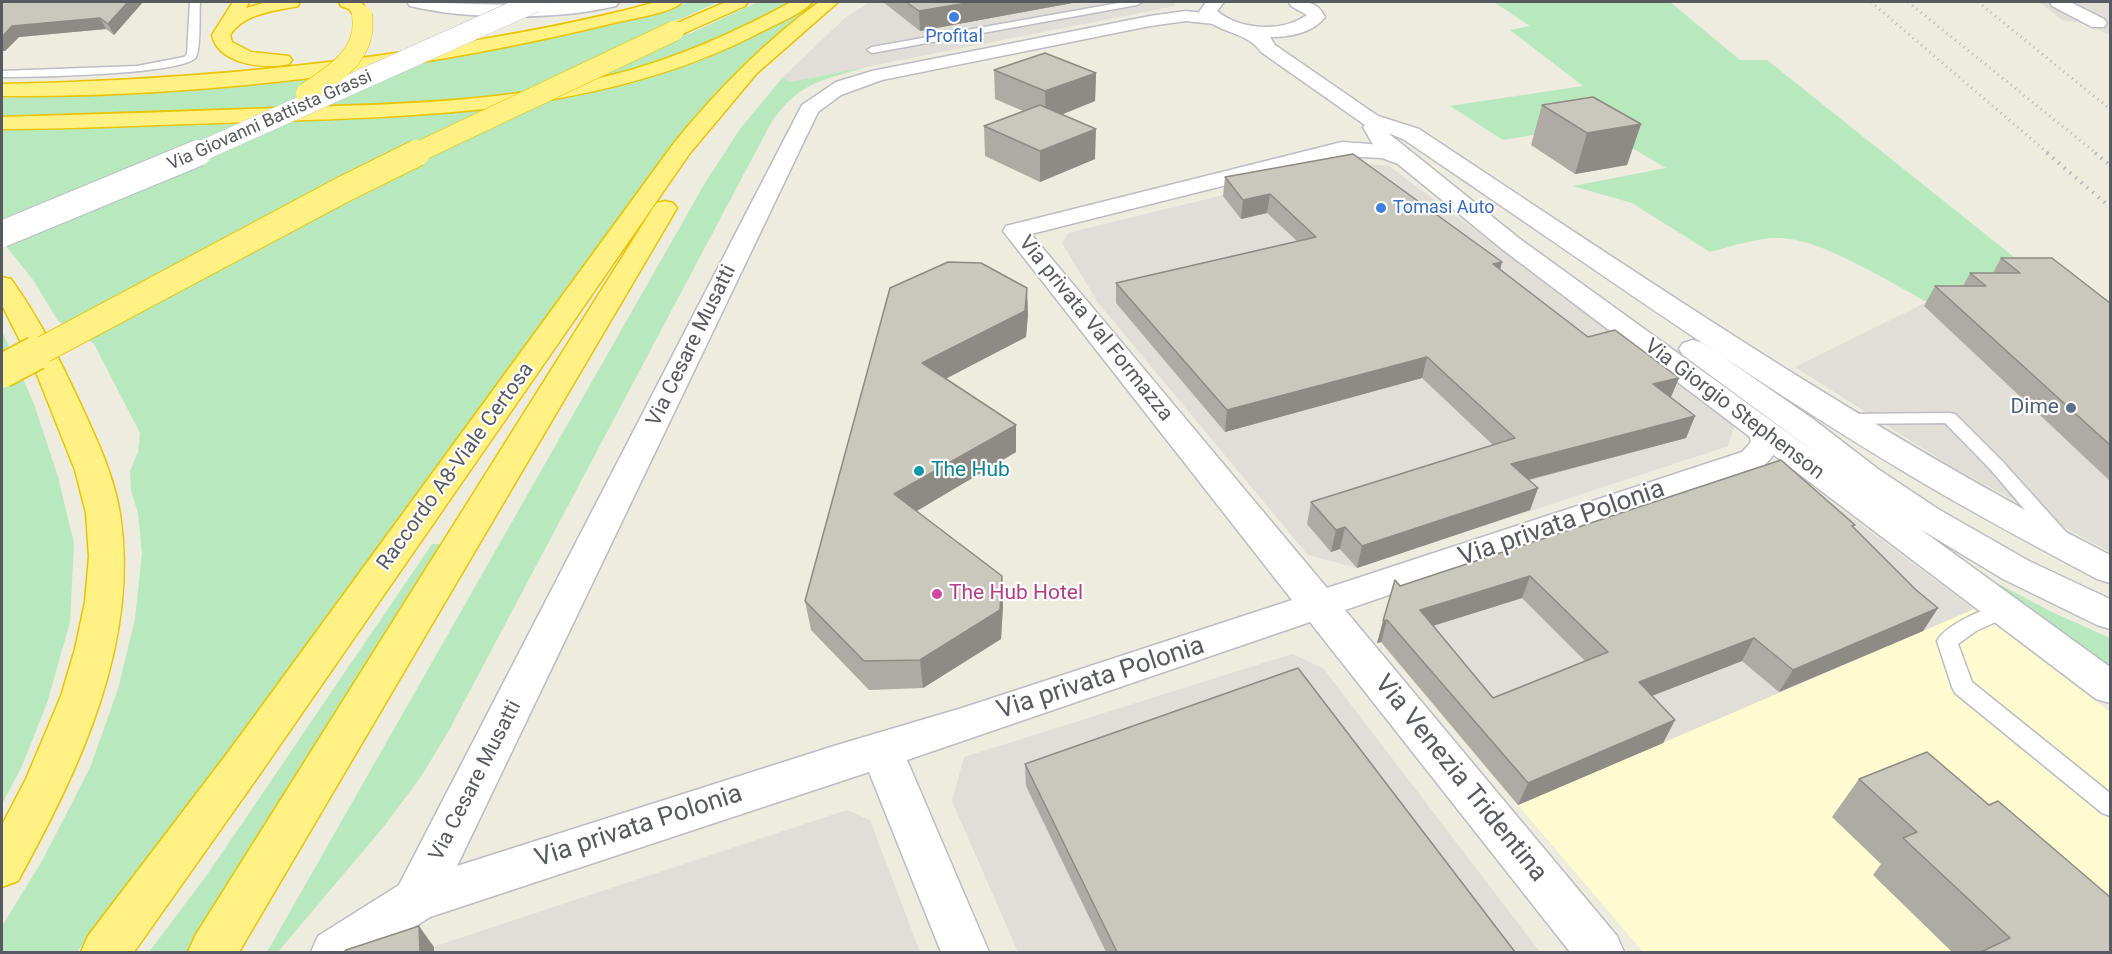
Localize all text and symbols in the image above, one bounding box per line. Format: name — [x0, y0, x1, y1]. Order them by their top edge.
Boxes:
marker: Profital — [947, 10, 961, 24]
place label: Profital — [925, 26, 983, 48]
street label: Via Giovanni Battista Grassi — [165, 66, 375, 176]
place label: Tomasi Auto — [1393, 197, 1494, 219]
marker: Tomasi Auto — [1374, 201, 1388, 215]
street label: Via privata Val Formazza — [1012, 231, 1178, 427]
street label: Via Cesare Musatti — [642, 261, 742, 431]
street label: Via Giorgio Stephenson — [1639, 334, 1829, 486]
street label: Raccordo A8-Viale Certosa — [372, 358, 540, 576]
place label: Dime — [2011, 395, 2059, 421]
marker: Dime — [2064, 401, 2078, 415]
place label: The Hub — [931, 458, 1010, 484]
marker: The Hub — [912, 464, 926, 478]
street label: Via privata Polonia — [1455, 474, 1669, 574]
place label: The Hub Hotel — [949, 581, 1083, 607]
marker: The Hub Hotel — [930, 587, 944, 601]
street label: Via privata Polonia — [994, 631, 1208, 727]
street label: Via Venezia Tridentina — [1367, 669, 1553, 889]
street label: Via Cesare Musatti — [425, 697, 527, 865]
street label: Via privata Polonia — [532, 779, 746, 875]

